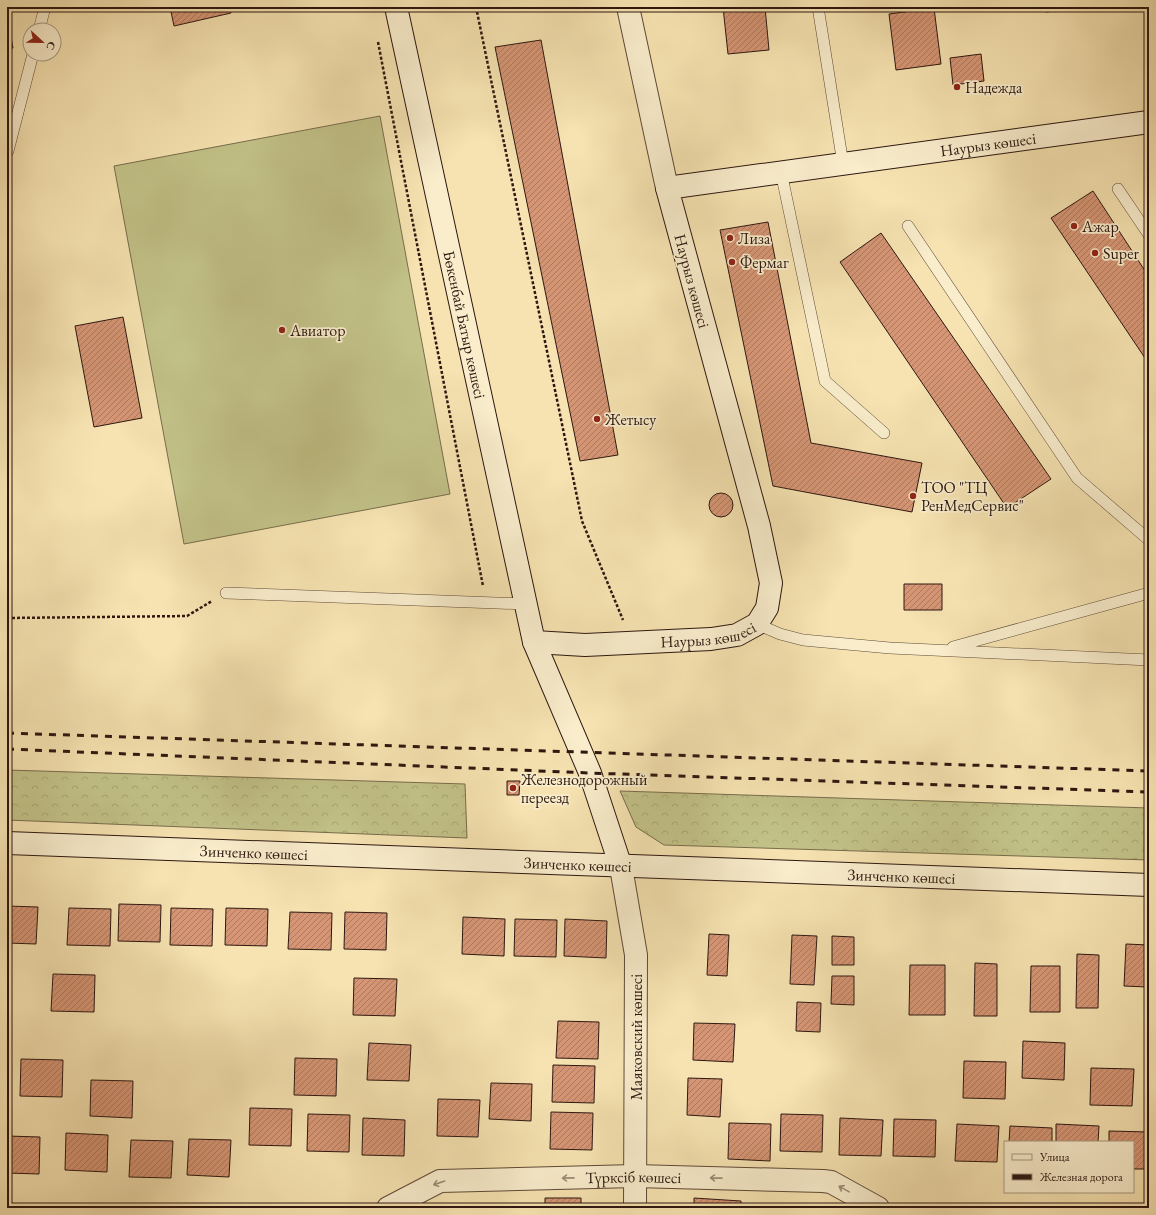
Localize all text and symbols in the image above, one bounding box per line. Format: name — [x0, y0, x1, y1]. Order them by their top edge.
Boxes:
north arrow — [22, 22, 62, 62]
text: С — [43, 40, 59, 52]
place label: Надежда — [965, 77, 1023, 98]
marker: Надежда — [952, 82, 962, 92]
street label: Наурыз көшесі — [939, 127, 1037, 161]
place label: Ажар — [1081, 216, 1119, 237]
marker: Ажар — [1069, 221, 1079, 231]
place label: Лиза — [738, 228, 771, 249]
street label: Наурыз көшесі — [669, 232, 715, 330]
marker: Лиза — [725, 233, 735, 243]
place label: Super — [1103, 243, 1139, 264]
marker: Super — [1090, 248, 1100, 258]
street label: Бөкенбай Батыр көшесі — [439, 249, 491, 401]
place label: Фермаг — [740, 252, 789, 273]
marker: Фермаг — [727, 257, 737, 267]
place label: Авиатор — [289, 320, 345, 341]
marker: Авиатор — [277, 325, 287, 335]
place label: Жетысу — [604, 409, 657, 430]
marker: Жетысу — [592, 414, 602, 424]
place label: ТОО "ТЦ РенМедСервис" — [921, 477, 1024, 516]
marker: ТОО "ТЦ РенМедСервис" — [908, 491, 918, 501]
street label: Наурыз көшесі — [660, 616, 759, 652]
place label: Железнодорожный переезд — [520, 769, 648, 808]
marker: Железнодорожный переезд — [508, 783, 518, 793]
street label: Зинченко көшесі — [199, 840, 308, 865]
street label: Зинченко көшесі — [523, 852, 632, 876]
street label: Зинченко көшесі — [847, 863, 956, 888]
street label: Маяковский көшесі — [626, 974, 647, 1100]
legend — [1004, 1141, 1134, 1193]
text: Улица — [1039, 1149, 1070, 1165]
street label: Түрксіб көшесі — [585, 1165, 682, 1188]
text: Железная дорога — [1039, 1169, 1123, 1185]
one-way arrow — [562, 1174, 575, 1181]
one-way arrow — [710, 1174, 723, 1182]
one-way arrow — [433, 1179, 445, 1187]
one-way arrow — [838, 1185, 850, 1193]

